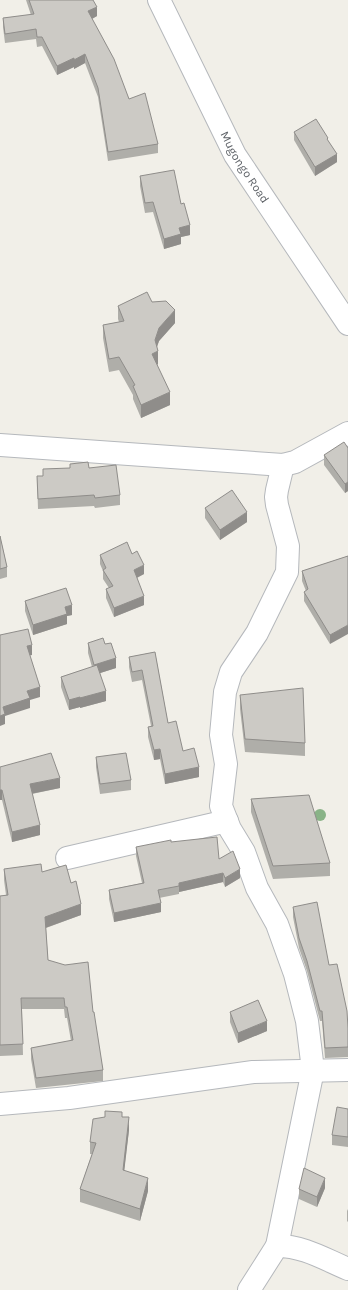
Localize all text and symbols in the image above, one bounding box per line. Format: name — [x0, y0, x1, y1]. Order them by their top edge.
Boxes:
street label: Mugongo Road — [217, 129, 272, 206]

